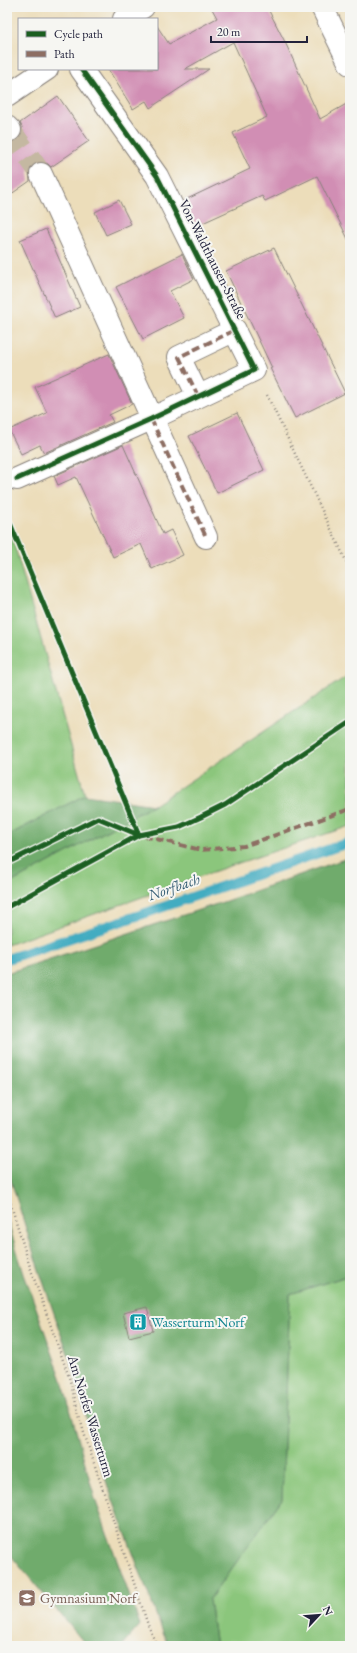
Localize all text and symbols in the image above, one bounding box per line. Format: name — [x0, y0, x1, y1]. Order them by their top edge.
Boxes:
legend — [18, 18, 158, 70]
scale bar — [211, 18, 307, 44]
text: 20 m — [217, 24, 241, 40]
text: Cycle path — [54, 26, 103, 42]
text: Path — [54, 46, 75, 62]
street label: Von-Waldthausen-Straße — [175, 196, 251, 322]
water label: Norfbach — [144, 869, 203, 905]
building icon: Wasserturm Norf — [128, 1312, 148, 1332]
place label: Wasserturm Norf — [151, 1313, 246, 1331]
street label: Am Norfer Wasserturm — [64, 1352, 118, 1479]
school or university icon: Gymnasium Norf — [17, 1588, 37, 1608]
place label: Gymnasium Norf — [40, 1589, 138, 1607]
north arrow — [299, 1595, 339, 1635]
text: N — [320, 1604, 336, 1618]

